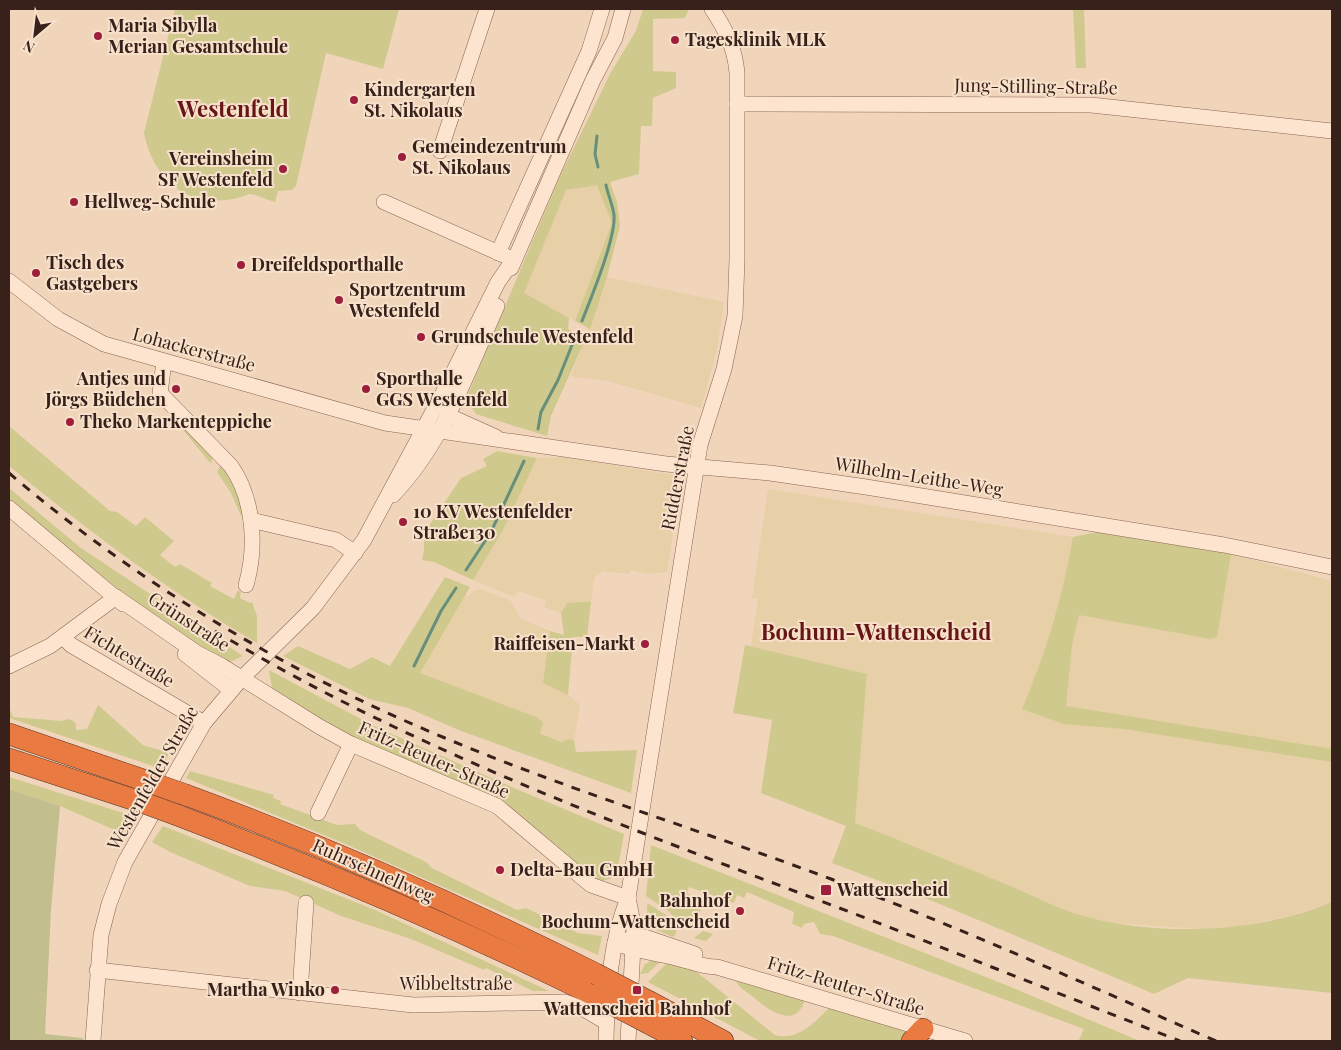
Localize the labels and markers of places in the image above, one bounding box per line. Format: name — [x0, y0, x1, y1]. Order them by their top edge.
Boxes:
place label: Maria Sibylla Merian Gesamtschule — [108, 13, 288, 58]
place label: Tagesklinik MLK — [685, 27, 827, 51]
marker: Maria Sibylla Merian Gesamtschule — [92, 30, 104, 42]
marker: Tagesklinik MLK — [669, 34, 681, 46]
place label: Kindergarten St. Nikolaus — [364, 77, 476, 122]
marker: Kindergarten St. Nikolaus — [348, 94, 360, 106]
place label: Gemeindezentrum St. Nikolaus — [412, 134, 567, 179]
place label: Vereinsheim SF Westenfeld — [158, 146, 274, 191]
marker: Gemeindezentrum St. Nikolaus — [396, 151, 408, 163]
marker: Vereinsheim SF Westenfeld — [277, 163, 289, 175]
place label: Hellweg-Schule — [84, 189, 216, 213]
marker: Hellweg-Schule — [68, 196, 80, 208]
place label: Tisch des Gastgebers — [46, 250, 138, 295]
place label: Dreifeldsporthalle — [251, 252, 404, 276]
marker: Dreifeldsporthalle — [235, 259, 247, 271]
marker: Tisch des Gastgebers — [30, 267, 42, 279]
place label: Sportzentrum Westenfeld — [348, 277, 466, 322]
marker: Sportzentrum Westenfeld — [333, 294, 345, 306]
place label: Grundschule Westenfeld — [431, 324, 634, 348]
marker: Grundschule Westenfeld — [415, 331, 427, 343]
place label: Antjes und Jörgs Büdchen — [44, 366, 166, 411]
place label: Sporthalle GGS Westenfeld — [376, 366, 508, 411]
marker: Antjes und Jörgs Büdchen — [170, 383, 182, 395]
marker: Sporthalle GGS Westenfeld — [360, 383, 372, 395]
place label: Theko Markenteppiche — [80, 409, 272, 433]
marker: Theko Markenteppiche — [64, 416, 76, 428]
place label: 10 KV Westenfelder Straße130 — [413, 499, 573, 544]
marker: 10 KV Westenfelder Straße130 — [397, 516, 409, 528]
place label: Raiffeisen-Markt — [493, 631, 636, 655]
marker: Raiffeisen-Markt — [639, 638, 651, 650]
place label: Delta-Bau GmbH — [510, 857, 653, 881]
marker: Delta-Bau GmbH — [494, 864, 506, 876]
place label: Wattenscheid — [836, 877, 949, 901]
marker: Wattenscheid — [819, 883, 833, 897]
place label: Bahnhof Bochum-Wattenscheid — [541, 888, 732, 933]
marker: Bahnhof Bochum-Wattenscheid — [734, 905, 746, 917]
place label: Martha Winko — [207, 977, 325, 1001]
marker: Martha Winko — [329, 984, 341, 996]
marker: Wattenscheid Bahnhof — [631, 984, 643, 996]
place label: Wattenscheid Bahnhof — [543, 996, 732, 1020]

